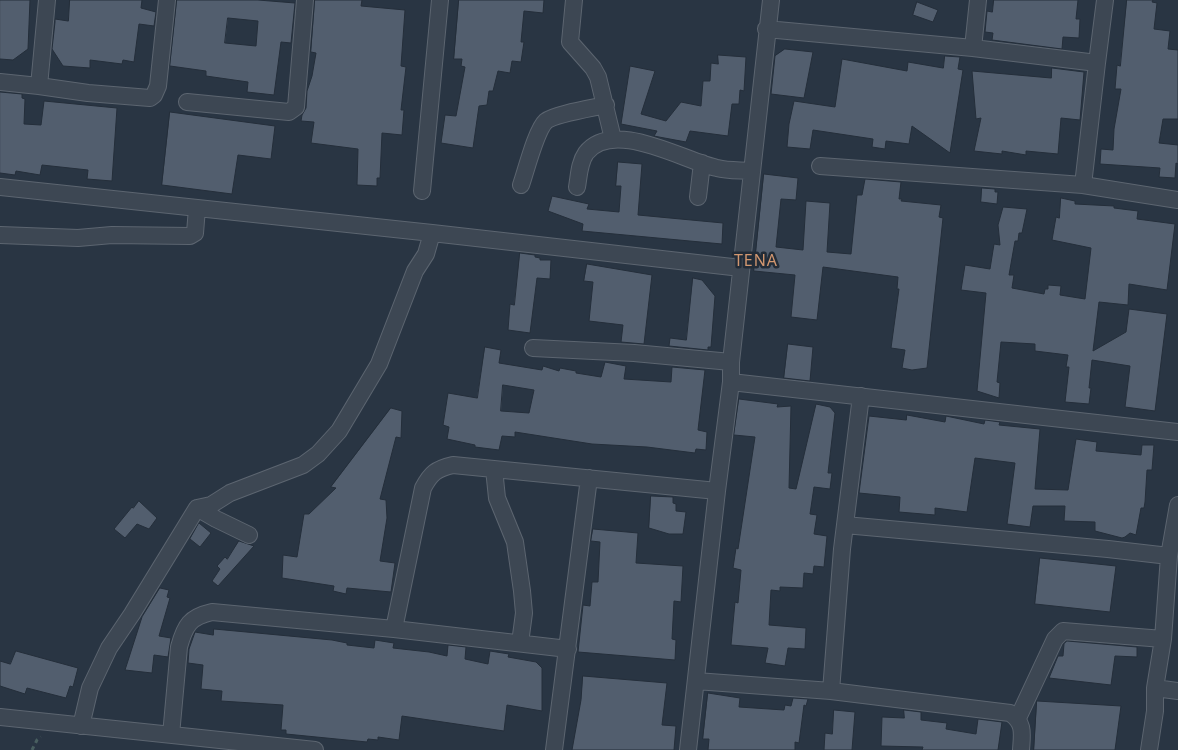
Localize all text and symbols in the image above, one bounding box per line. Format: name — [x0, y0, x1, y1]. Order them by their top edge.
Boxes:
district label: TENA — [733, 251, 779, 271]

